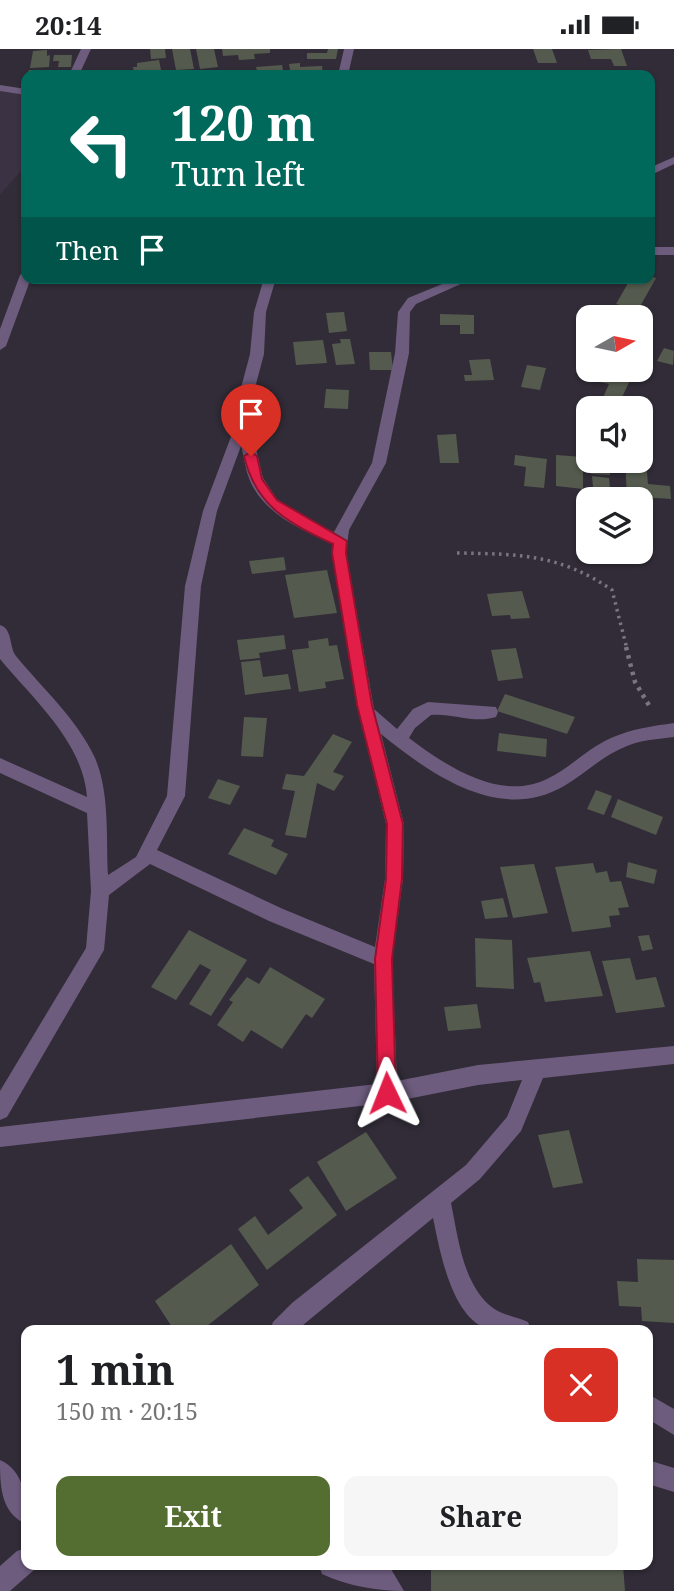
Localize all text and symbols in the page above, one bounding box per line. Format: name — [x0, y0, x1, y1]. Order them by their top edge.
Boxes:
text: 20:14 — [35, 7, 102, 43]
text: 120 m — [171, 89, 315, 155]
icon: left — [56, 98, 147, 189]
text: Turn left — [171, 152, 305, 195]
icon: arrive — [133, 231, 171, 269]
text: Then — [56, 232, 119, 268]
north arrow — [576, 305, 653, 381]
map controls — [576, 305, 653, 564]
pin — [221, 384, 281, 456]
icon: arrive — [232, 395, 270, 433]
button: sound — [576, 396, 653, 473]
button: layers — [576, 487, 653, 564]
position arrow — [350, 1056, 424, 1130]
text: 1 min — [56, 1340, 175, 1397]
button: close — [544, 1348, 618, 1422]
text: 150 m · 20:15 — [56, 1395, 198, 1427]
button: Exit — [56, 1476, 330, 1556]
button: Share — [344, 1476, 618, 1556]

